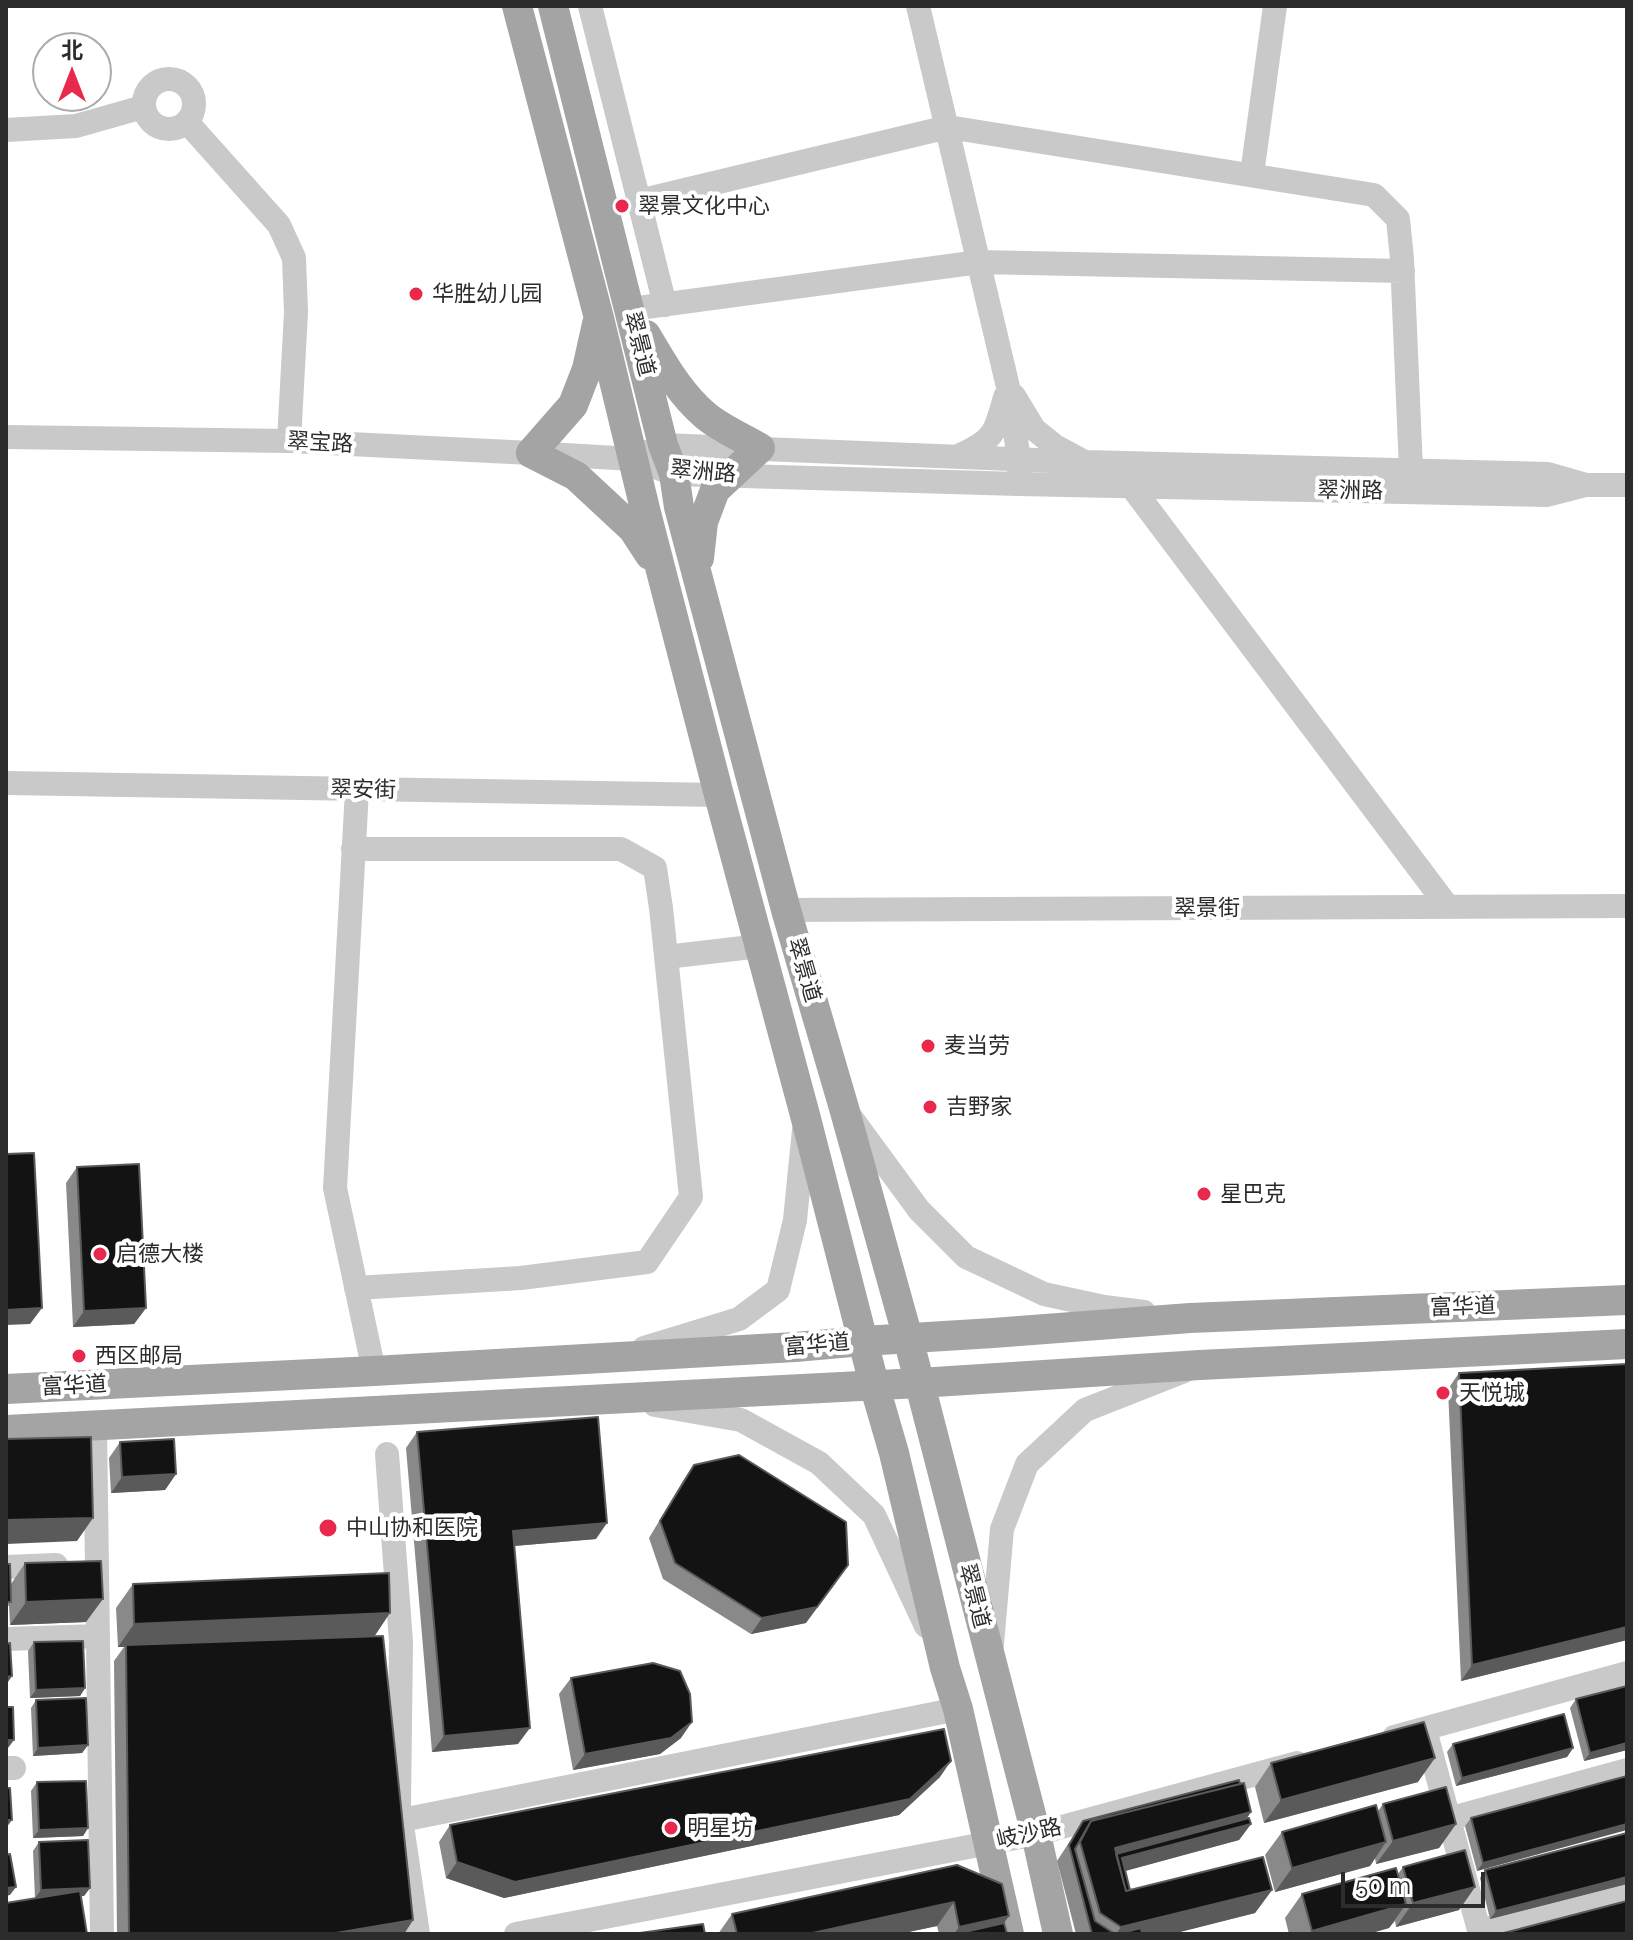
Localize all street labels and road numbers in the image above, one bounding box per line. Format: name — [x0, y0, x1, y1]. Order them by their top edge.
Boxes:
street label: 翠景道 — [618, 309, 660, 379]
street label: 翠宝路 — [286, 428, 354, 458]
street label: 翠洲路 — [669, 456, 737, 488]
street label: 翠洲路 — [1317, 477, 1383, 505]
street label: 翠安街 — [330, 776, 396, 804]
street label: 翠景街 — [1174, 895, 1240, 921]
street label: 翠景道 — [782, 935, 826, 1005]
street label: 富华道 — [1430, 1293, 1496, 1321]
street label: 富华道 — [783, 1329, 851, 1361]
street label: 富华道 — [40, 1371, 108, 1401]
street label: 翠景道 — [953, 1561, 995, 1631]
street label: 岐沙路 — [994, 1814, 1064, 1854]

